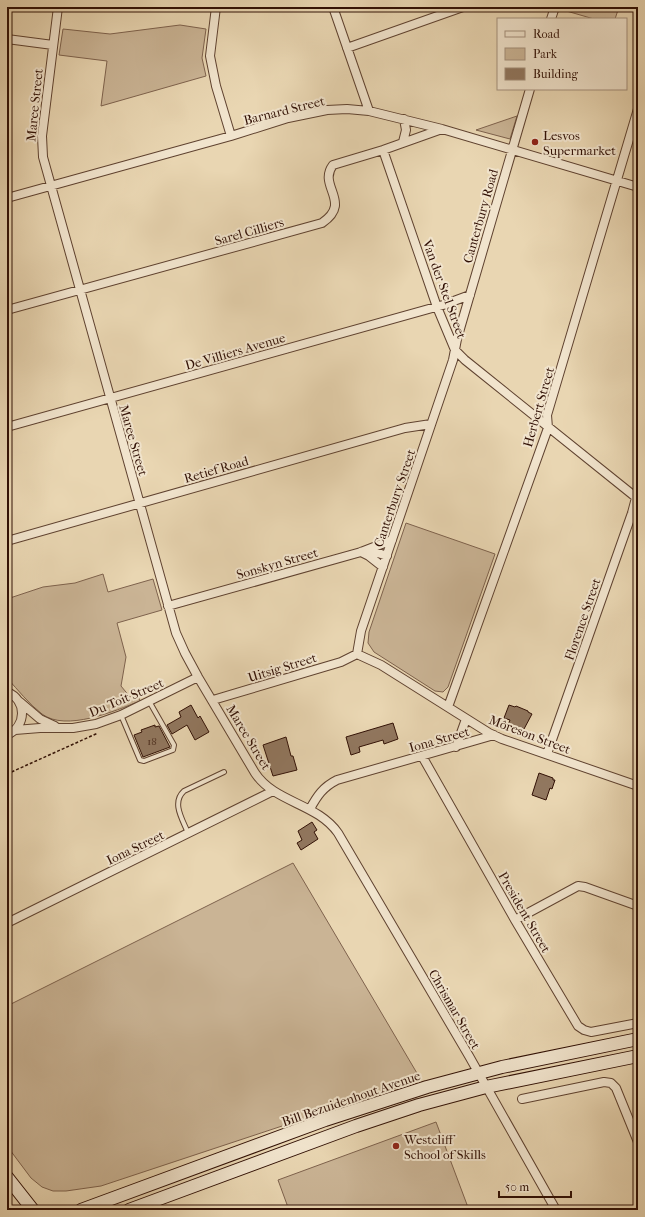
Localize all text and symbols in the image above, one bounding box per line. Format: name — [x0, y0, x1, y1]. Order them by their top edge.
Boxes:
legend — [497, 18, 627, 90]
text: Road — [533, 27, 560, 41]
text: Park — [533, 47, 558, 61]
street label: Maree Street — [23, 67, 46, 142]
text: Building — [533, 67, 578, 81]
street label: Barnard Street — [242, 93, 327, 128]
place label: Lesvos Supermarket — [543, 128, 616, 158]
marker: Lesvos Supermarket — [530, 137, 540, 147]
street label: Canterbury Road — [460, 167, 501, 265]
street label: Sarel Cilliers — [213, 214, 286, 248]
street label: Van der Stel Street — [419, 237, 470, 341]
street label: De Villiers Avenue — [183, 330, 288, 373]
street label: Herbert Street — [520, 365, 557, 449]
street label: Maree Street — [116, 403, 151, 478]
street label: Canterbury Street — [371, 447, 418, 549]
street label: Retief Road — [182, 453, 251, 486]
street label: Sonskyn Street — [235, 545, 320, 582]
street label: Florence Street — [561, 576, 604, 662]
street label: Uitsig Street — [246, 650, 319, 685]
street label: Du Toit Street — [87, 675, 166, 720]
street label: Maree Street — [223, 702, 274, 773]
street label: Môreson Street — [487, 712, 573, 757]
street label: Iona Street — [407, 724, 471, 755]
house number: 18 — [147, 735, 157, 748]
street label: Iona Street — [104, 827, 167, 868]
street label: President Street — [495, 869, 554, 956]
street label: Chrismar Street — [426, 967, 484, 1052]
street label: Bill Bezuidenhout Avenue — [280, 1068, 423, 1129]
place label: Westcliff School of Skills — [403, 1132, 486, 1162]
marker: Westcliff School of Skills — [391, 1141, 401, 1151]
scale bar — [499, 1173, 571, 1199]
text: 50 m — [505, 1180, 529, 1194]

